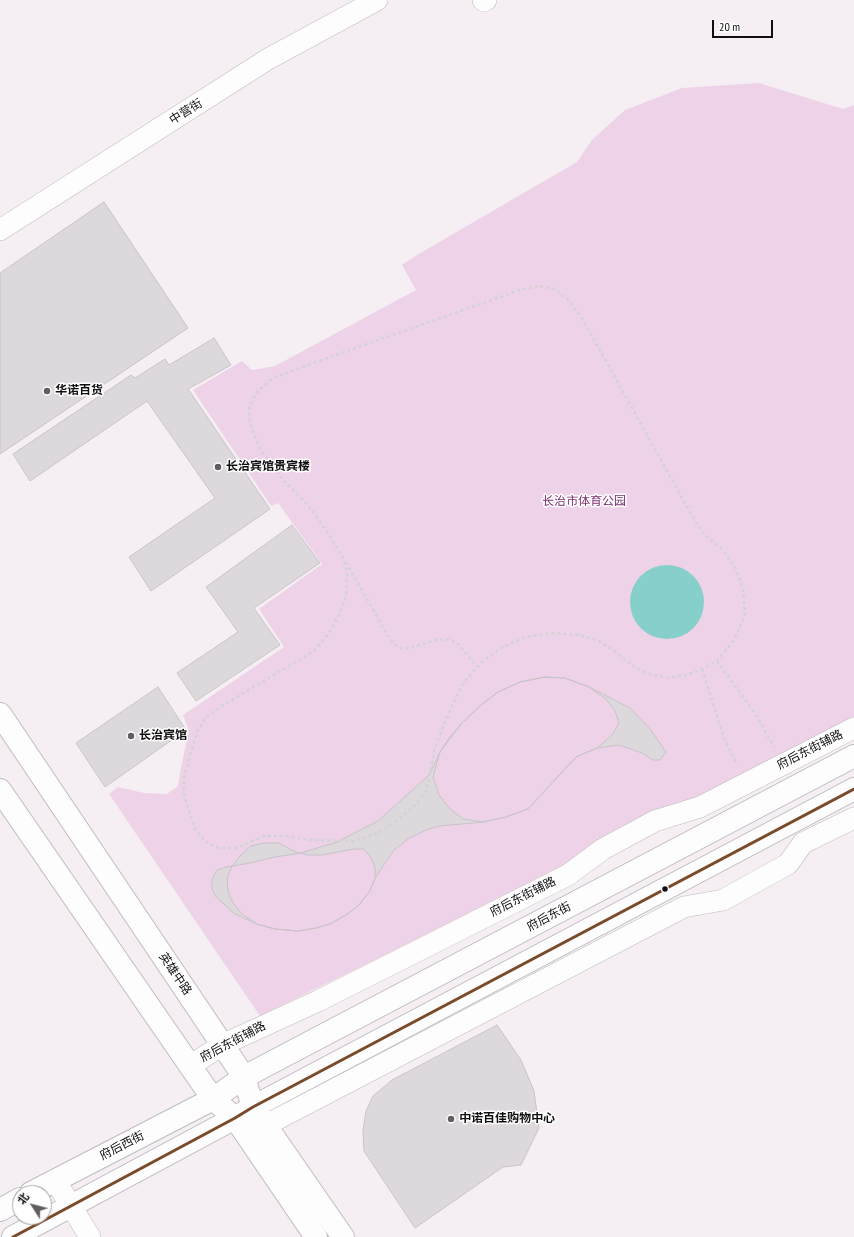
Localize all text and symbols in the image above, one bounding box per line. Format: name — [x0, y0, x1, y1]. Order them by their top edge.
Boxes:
scale bar — [714, 12, 775, 38]
text: 20 m — [719, 19, 740, 34]
street label: 中营街 — [167, 96, 205, 128]
place label: 华诺百货 — [55, 384, 103, 398]
marker: 华诺百货 — [42, 386, 52, 396]
place label: 长治宾馆贵宾楼 — [226, 460, 310, 474]
marker: 长治宾馆贵宾楼 — [213, 462, 223, 472]
park label: 长治市体育公园 — [542, 495, 626, 509]
street label: 府后东街辅路 — [775, 727, 845, 773]
place label: 长治宾馆 — [139, 729, 187, 743]
marker: 长治宾馆 — [126, 731, 136, 741]
street label: 府后东街辅路 — [488, 874, 558, 920]
unlabelled marker — [660, 884, 670, 894]
street label: 府后东街 — [524, 899, 574, 935]
street label: 英雄中路 — [156, 950, 194, 998]
street label: 府后东街辅路 — [198, 1019, 268, 1065]
place label: 中诺百佳购物中心 — [459, 1112, 555, 1126]
marker: 中诺百佳购物中心 — [446, 1114, 456, 1124]
street label: 府后西街 — [97, 1129, 147, 1163]
north arrow — [12, 1185, 52, 1225]
text: 北 — [14, 1190, 32, 1207]

